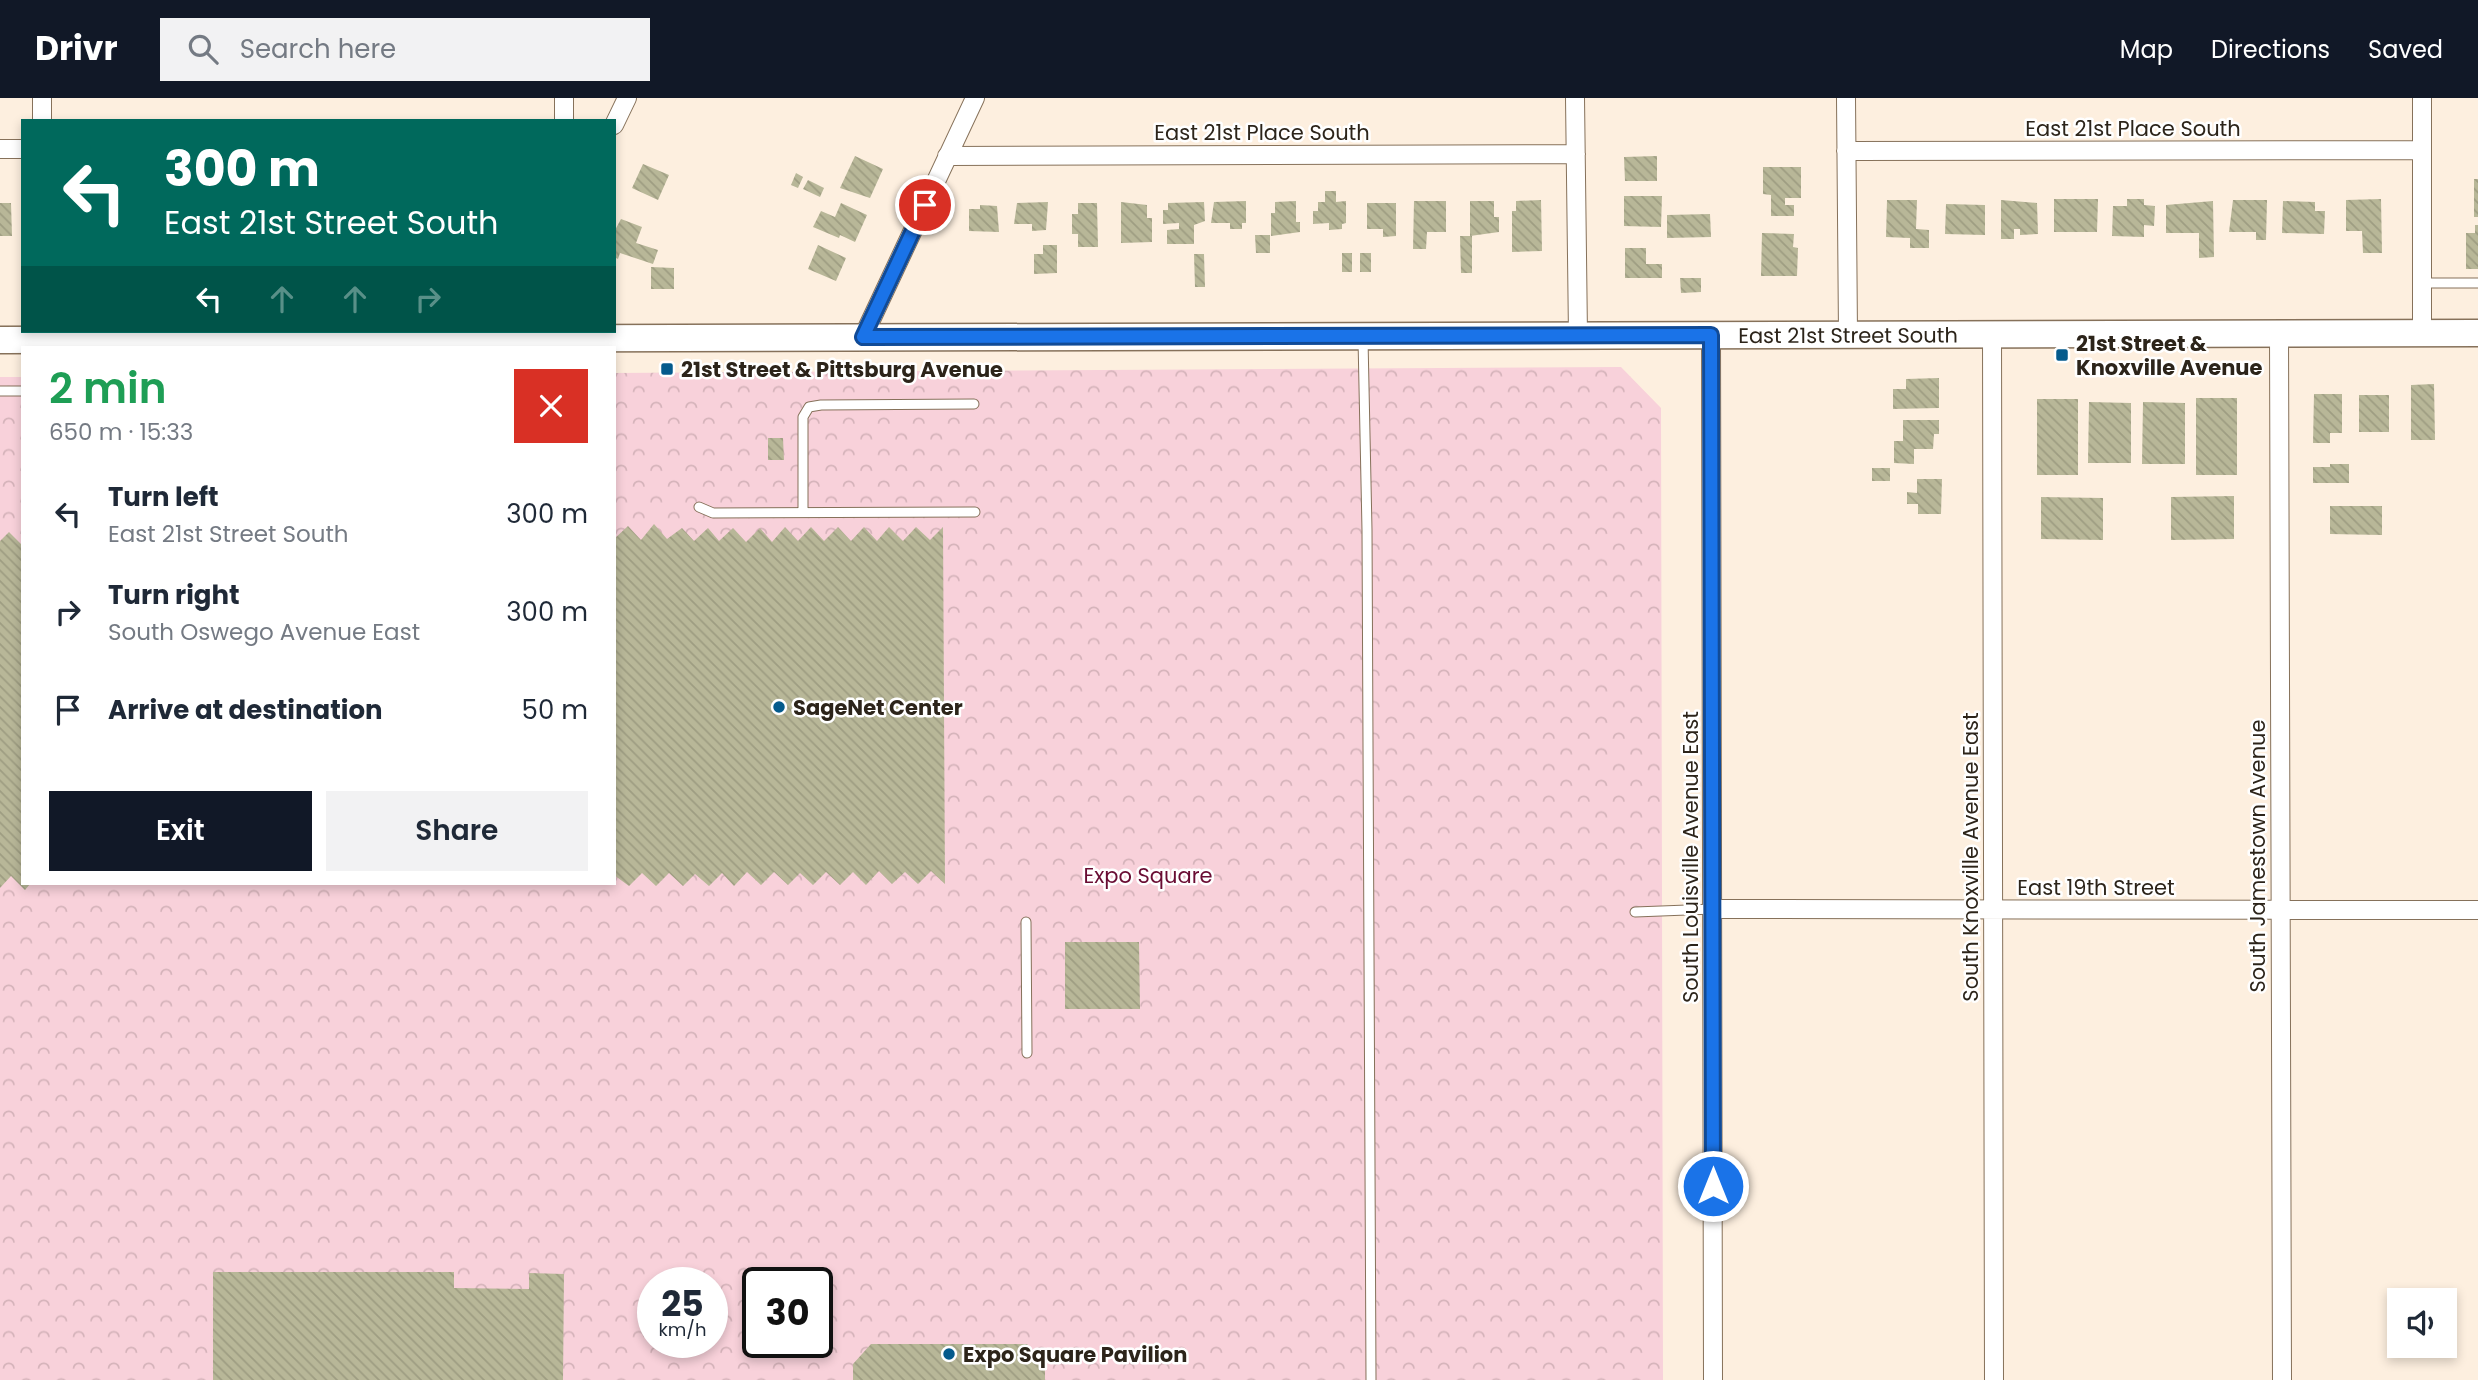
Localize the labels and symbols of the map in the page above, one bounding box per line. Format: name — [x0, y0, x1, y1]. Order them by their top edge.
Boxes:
street label: East 21st Place South — [2025, 114, 2241, 143]
street label: East 21st Place South — [1154, 118, 1370, 147]
pin — [895, 175, 955, 235]
street label: East 21st Street South — [1738, 320, 1958, 350]
place label: 21st Street & Knoxville Avenue — [2076, 329, 2263, 382]
marker: 21st Street & Knoxville Avenue — [2054, 347, 2070, 363]
place label: 21st Street & Pittsburg Avenue — [681, 355, 1003, 384]
marker: 21st Street & Pittsburg Avenue — [659, 361, 675, 377]
place label: SageNet Center — [793, 693, 963, 722]
marker: SageNet Center — [771, 699, 787, 715]
street label: South Louisville Avenue East — [1676, 711, 1705, 1003]
street label: South Knoxville Avenue East — [1956, 712, 1985, 1002]
street label: South Jamestown Avenue — [2243, 719, 2272, 993]
park label: Expo Square — [1083, 861, 1213, 890]
street label: East 19th Street — [2017, 873, 2175, 902]
position arrow — [1676, 1149, 1750, 1223]
speed limit sign: 30 — [742, 1267, 833, 1358]
place label: Expo Square Pavilion — [963, 1340, 1187, 1369]
marker: Expo Square Pavilion — [941, 1346, 957, 1362]

